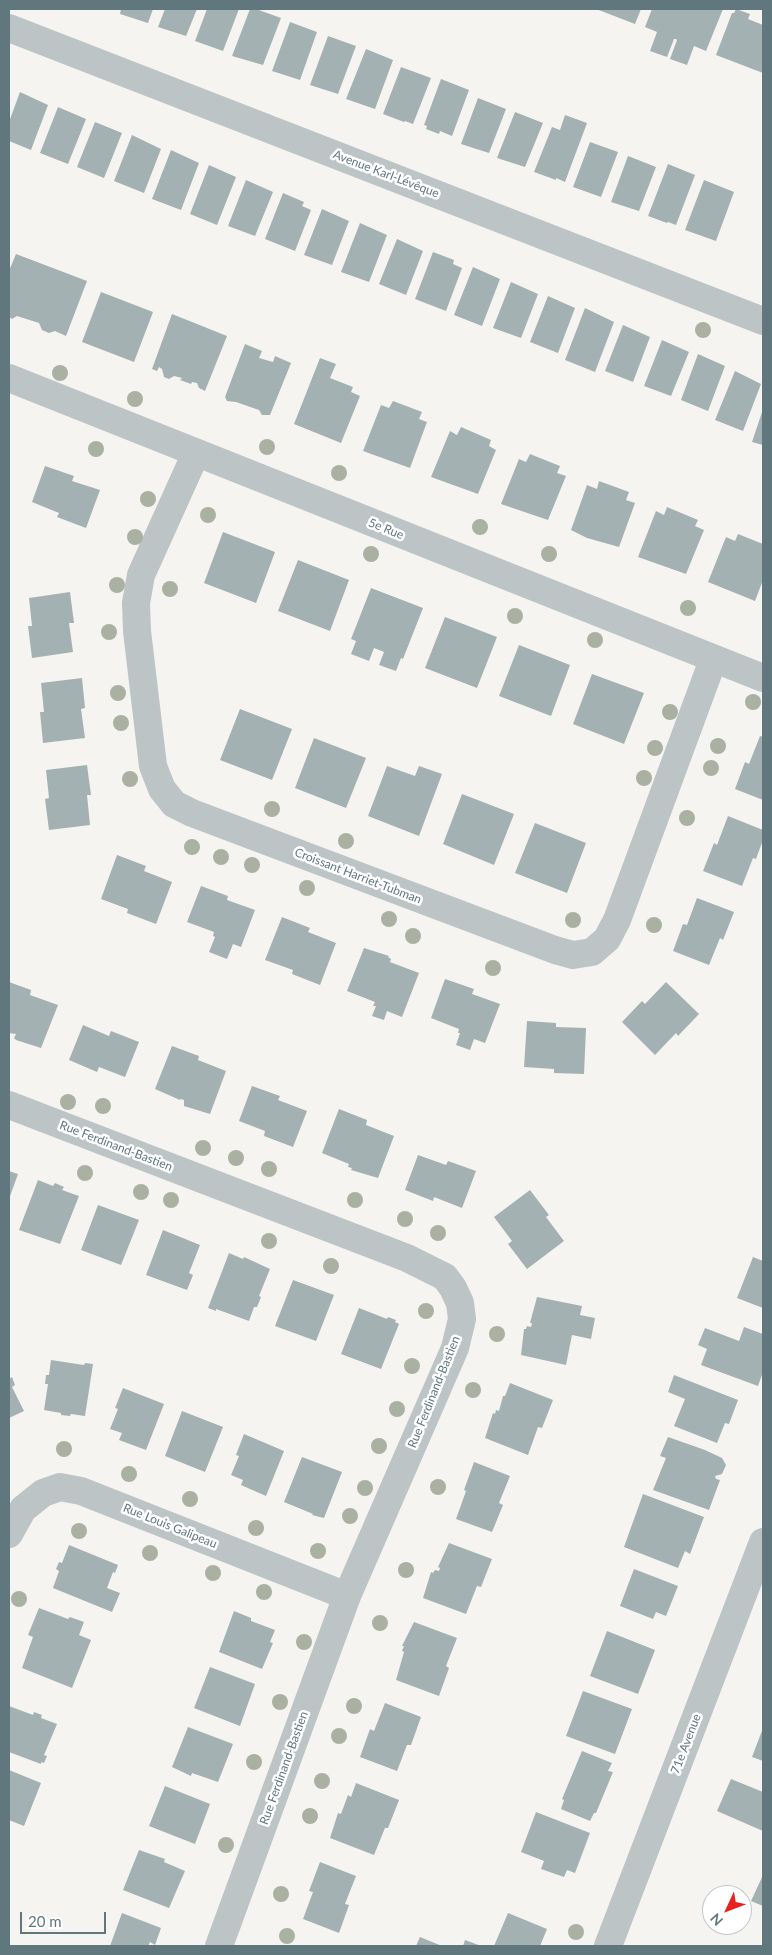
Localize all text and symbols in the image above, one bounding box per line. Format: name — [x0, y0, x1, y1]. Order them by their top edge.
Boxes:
street label: Avenue Karl-Lévêque — [331, 147, 441, 201]
street label: 5e Rue — [366, 515, 406, 543]
street label: Croissant Harriet-Tubman — [293, 845, 423, 907]
street label: Rue Ferdinand-Bastien — [58, 1118, 174, 1174]
street label: Rue Ferdinand-Bastien — [405, 1334, 463, 1450]
street label: Rue Louis Galipeau — [121, 1501, 219, 1551]
street label: Rue Ferdinand-Bastien — [257, 1709, 311, 1827]
street label: 71e Avenue — [668, 1712, 704, 1776]
north arrow — [702, 1885, 752, 1935]
scale bar — [22, 1902, 109, 1934]
text: N — [707, 1910, 726, 1930]
text: 20 m — [28, 1912, 62, 1930]

